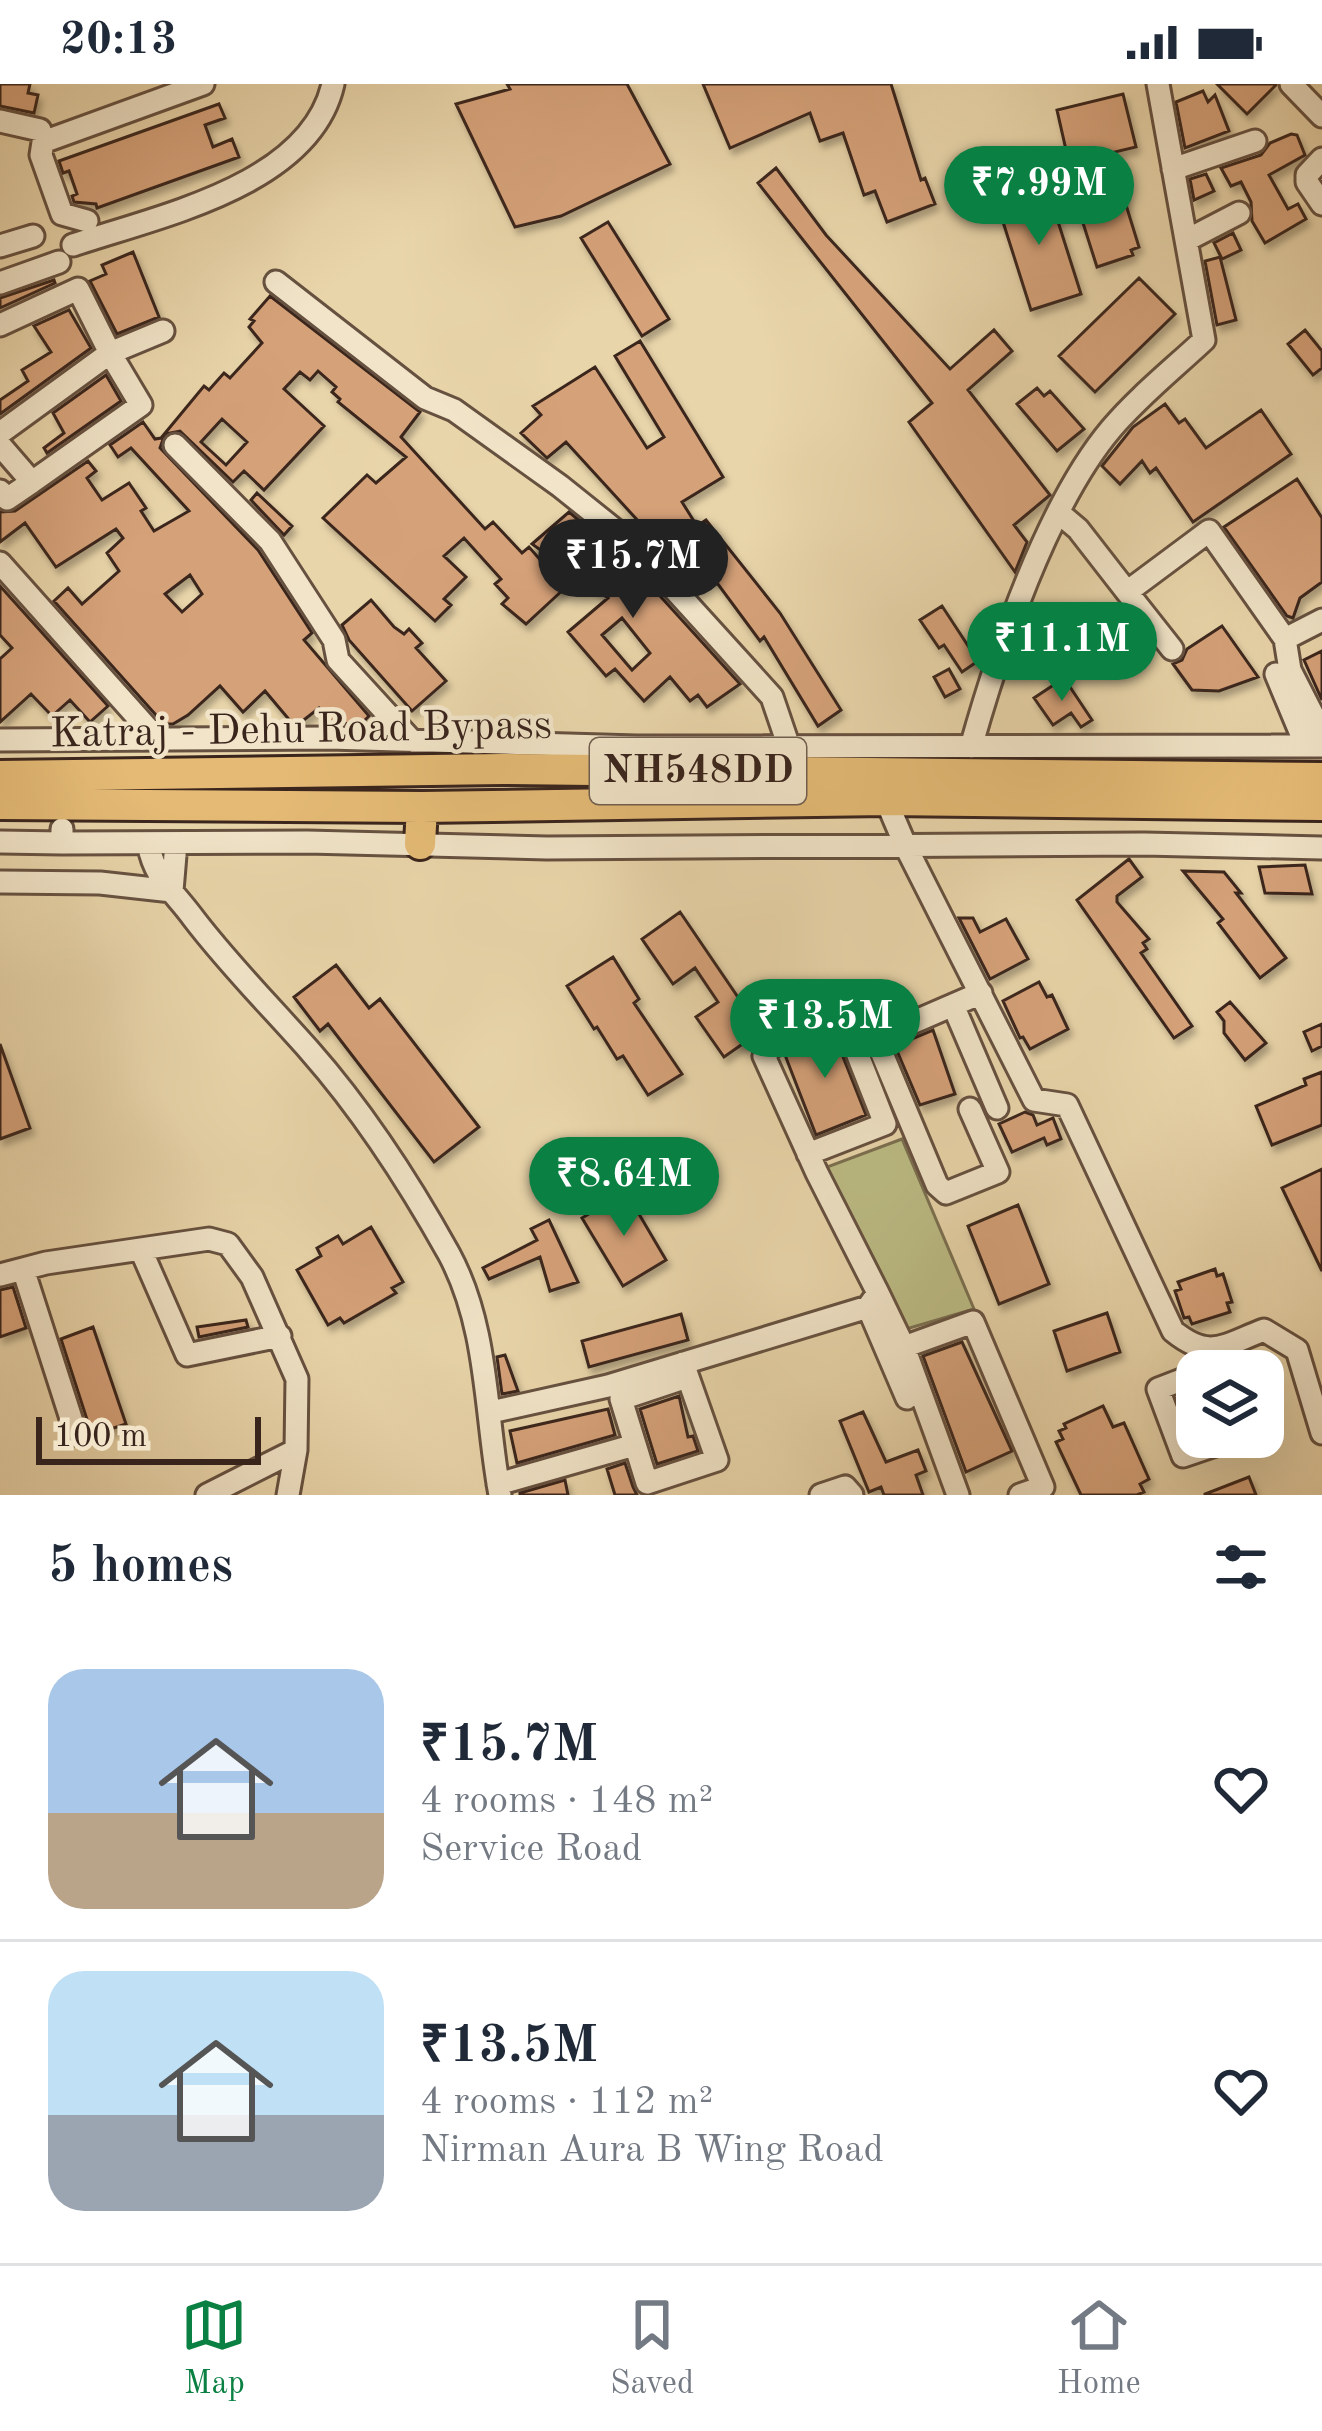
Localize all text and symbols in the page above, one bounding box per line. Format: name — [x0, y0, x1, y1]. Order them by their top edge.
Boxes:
text: 20:13 — [60, 19, 177, 64]
pin: ₹7.99M — [941, 146, 1137, 248]
text: ₹7.99M — [971, 165, 1107, 204]
pin: ₹15.7M — [535, 519, 731, 621]
text: ₹15.7M — [565, 538, 701, 577]
pin: ₹11.1M — [964, 602, 1160, 704]
text: ₹11.1M — [994, 621, 1130, 660]
street label: Katraj - Dehu Road Bypass — [50, 706, 552, 756]
road number: NH548DD — [590, 738, 806, 804]
pin: ₹13.5M — [727, 979, 923, 1081]
text: ₹13.5M — [757, 998, 893, 1037]
pin: ₹8.64M — [526, 1137, 722, 1239]
text: ₹8.64M — [556, 1156, 692, 1195]
map controls — [1176, 1350, 1284, 1458]
button: layers — [1176, 1350, 1284, 1458]
scale bar — [36, 1411, 261, 1464]
text: 100 m — [54, 1421, 147, 1454]
icon: filters — [1208, 1534, 1274, 1600]
text: 5 homes — [48, 1542, 233, 1593]
icon: home — [144, 1717, 288, 1861]
text: ₹15.7M — [420, 1721, 598, 1772]
icon: heart — [1208, 1756, 1274, 1822]
text: 4 rooms · 148 m² — [420, 1782, 713, 1821]
text: Service Road — [420, 1830, 642, 1869]
icon: home — [144, 2019, 288, 2163]
text: ₹13.5M — [420, 2022, 598, 2073]
icon: heart — [1208, 2058, 1274, 2124]
text: 4 rooms · 112 m² — [420, 2083, 713, 2122]
text: Nirman Aura B Wing Road — [420, 2131, 884, 2170]
tab: Map — [181, 2292, 247, 2405]
tab: Saved — [610, 2292, 694, 2405]
tab: Home — [1057, 2292, 1141, 2405]

